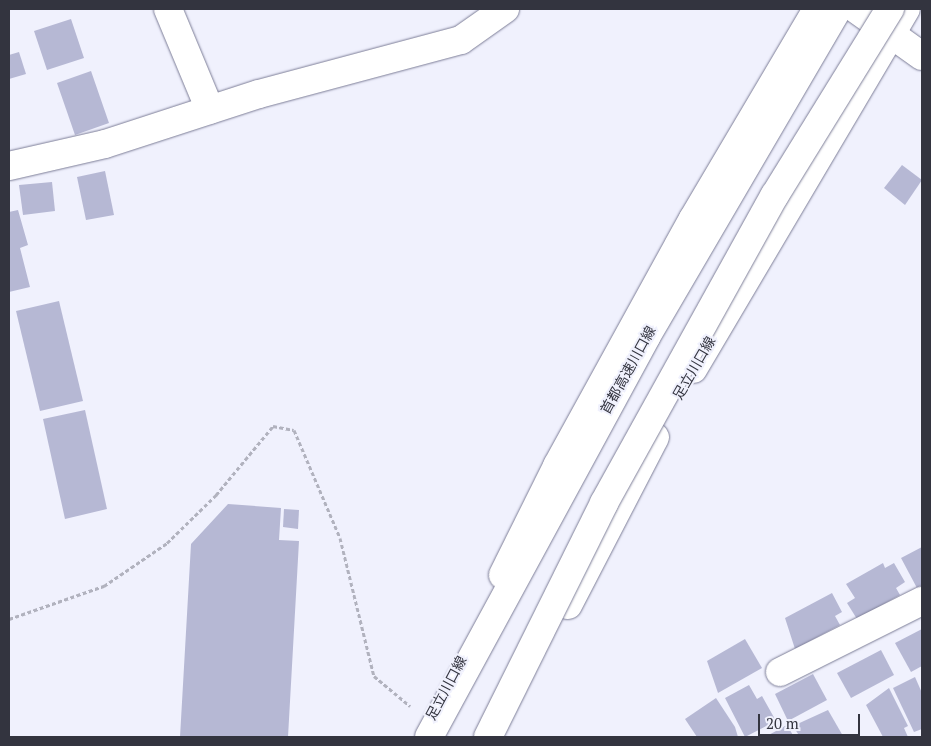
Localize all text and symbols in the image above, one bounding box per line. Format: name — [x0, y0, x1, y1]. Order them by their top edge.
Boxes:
street label: 首都高速川口線 — [597, 323, 659, 417]
street label: 足立川口線 — [669, 333, 719, 403]
street label: 足立川口線 — [422, 653, 470, 723]
scale bar — [761, 704, 864, 736]
text: 20 m — [766, 713, 799, 733]

